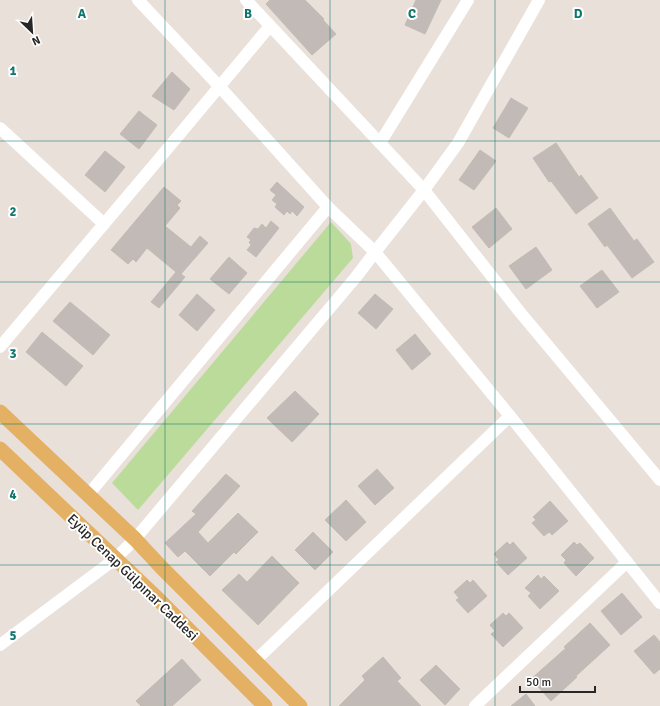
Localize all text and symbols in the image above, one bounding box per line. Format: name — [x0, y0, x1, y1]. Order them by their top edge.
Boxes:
text: A — [78, 6, 87, 22]
text: B — [244, 6, 252, 22]
text: C — [408, 6, 416, 22]
text: D — [574, 6, 583, 22]
north arrow — [12, 12, 52, 52]
text: N — [30, 33, 42, 48]
text: 1 — [9, 63, 17, 79]
text: 2 — [9, 204, 17, 220]
text: 3 — [9, 346, 17, 362]
text: 4 — [9, 487, 17, 503]
street label: Eyüp Cenap Gülpınar Caddesi — [64, 510, 202, 644]
text: 5 — [9, 628, 17, 644]
scale bar — [520, 668, 595, 694]
text: 50 m — [526, 675, 551, 690]

